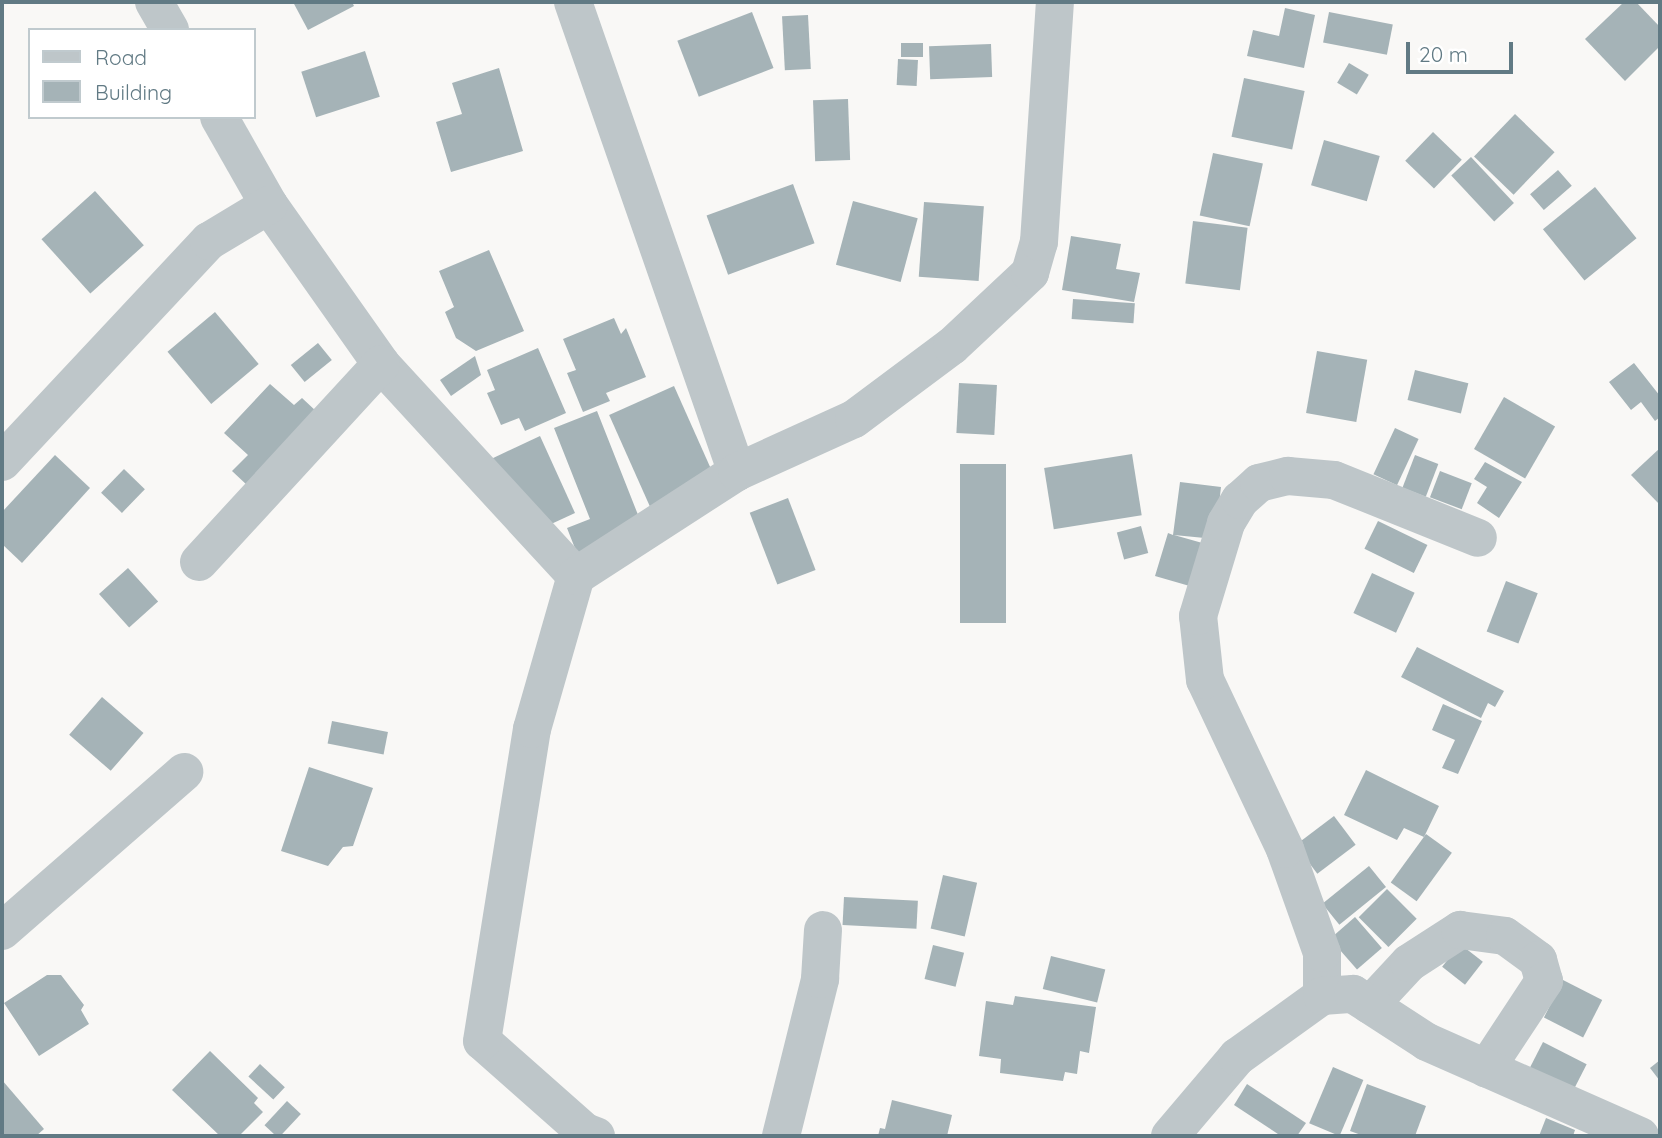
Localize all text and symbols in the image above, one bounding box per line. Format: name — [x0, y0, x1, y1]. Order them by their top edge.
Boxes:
legend — [28, 28, 256, 119]
scale bar — [1410, 28, 1517, 72]
text: 20 m — [1419, 41, 1468, 67]
text: Road — [95, 44, 147, 70]
text: Building — [95, 79, 172, 105]

